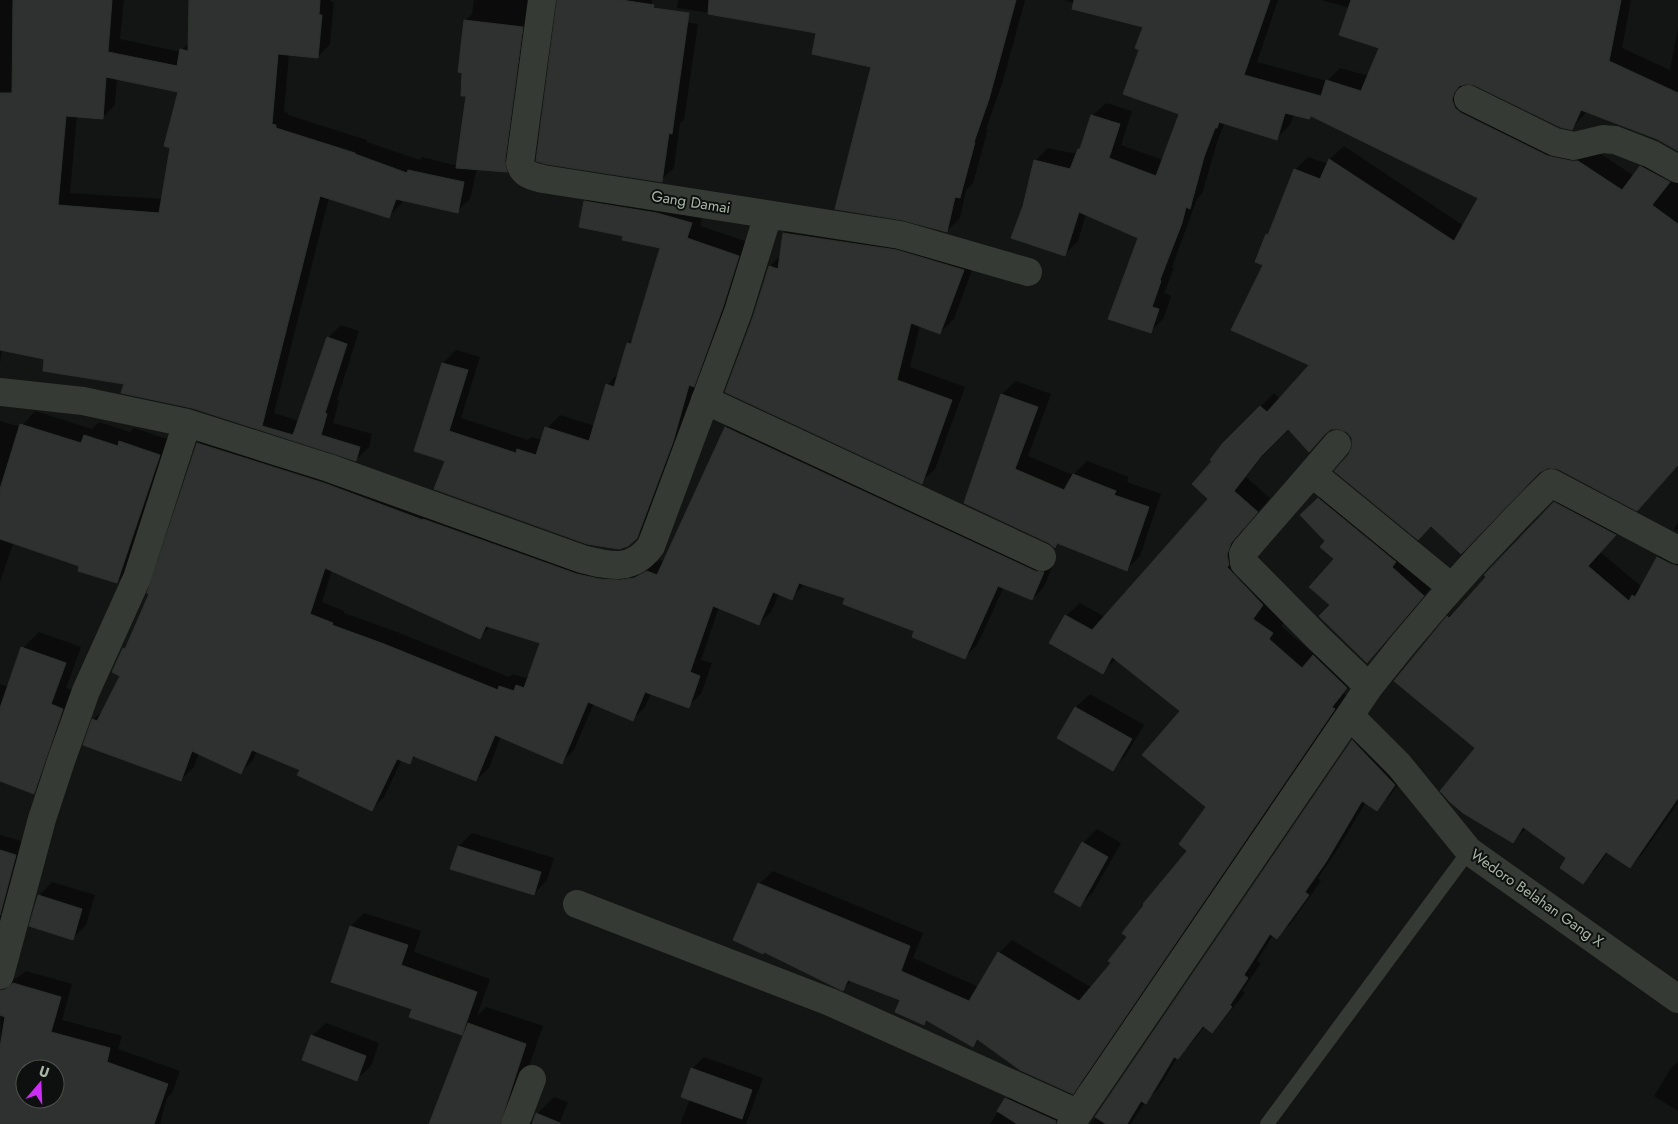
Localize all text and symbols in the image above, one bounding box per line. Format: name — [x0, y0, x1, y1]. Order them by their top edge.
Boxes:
street label: Gang Damai — [650, 185, 732, 219]
street label: Wedoro Belahan Gang X — [1466, 844, 1609, 953]
north arrow — [15, 1059, 65, 1109]
text: U — [36, 1061, 52, 1083]

